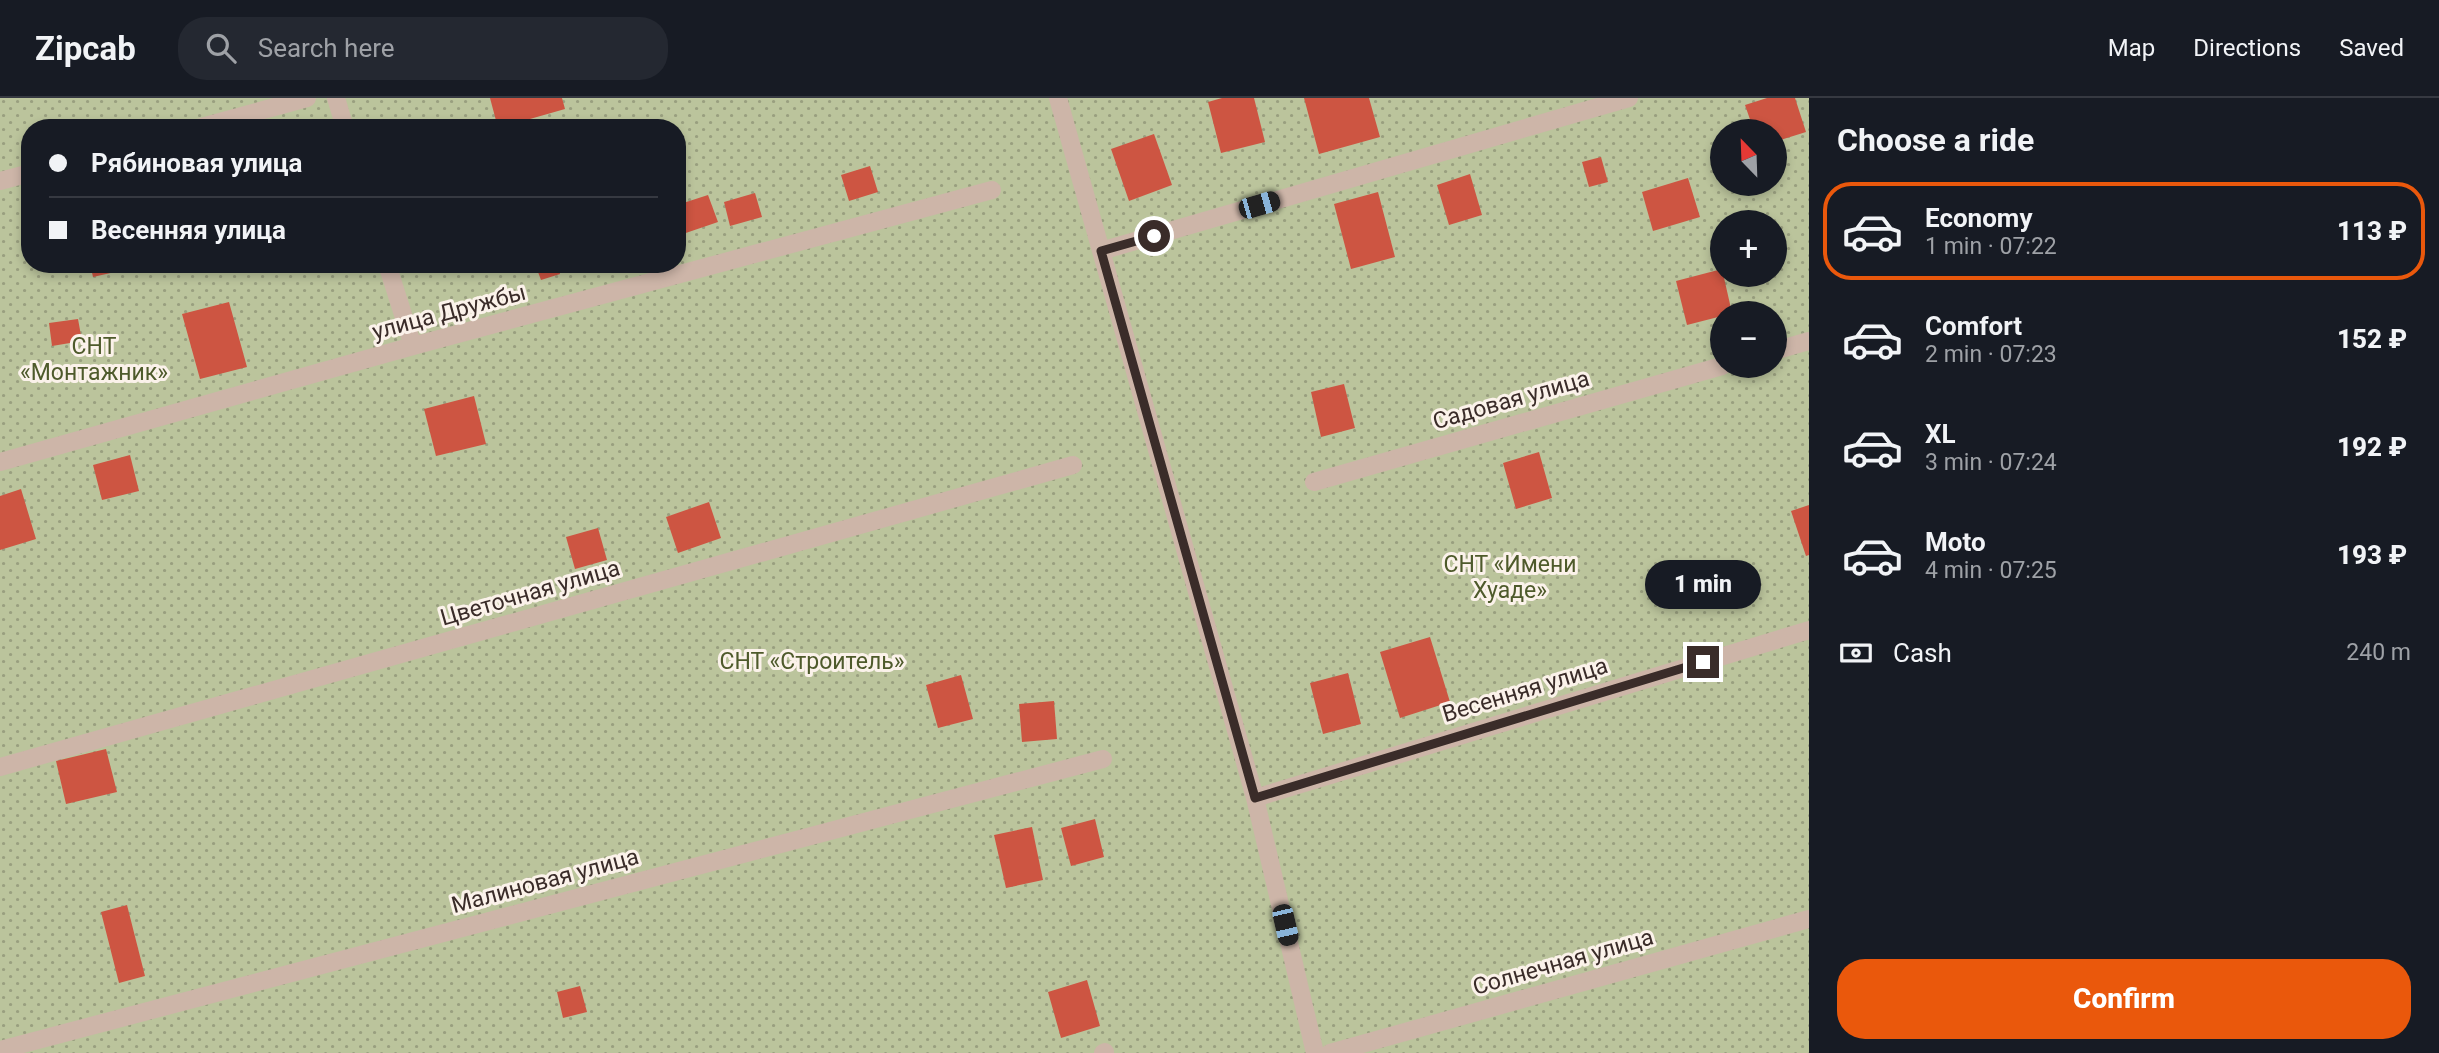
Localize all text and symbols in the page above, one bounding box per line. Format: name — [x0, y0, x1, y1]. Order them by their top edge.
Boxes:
search box — [178, 17, 668, 80]
text: Zipcab — [35, 29, 136, 68]
icon: search — [202, 29, 240, 67]
text: Search here — [258, 33, 395, 63]
text: Map — [2108, 34, 2155, 62]
text: Directions — [2193, 34, 2301, 62]
text: Saved — [2339, 34, 2404, 62]
north arrow — [1710, 119, 1787, 196]
map controls — [1710, 119, 1787, 378]
text: Choose a ride — [1837, 121, 2034, 159]
text: Рябиновая улица — [91, 148, 302, 178]
car — [1236, 189, 1283, 221]
icon: car — [1841, 200, 1904, 263]
text: Economy — [1925, 203, 2032, 233]
button: + — [1710, 210, 1787, 287]
text: Весенняя улица — [91, 215, 286, 245]
text: 113 ₽ — [2337, 216, 2407, 246]
route start — [1138, 220, 1170, 252]
text: 1 min · 07:22 — [1925, 233, 2057, 260]
street label: улица Дружбы — [369, 279, 529, 345]
button: − — [1710, 301, 1787, 378]
icon: car — [1841, 308, 1904, 371]
text: Comfort — [1925, 311, 2022, 341]
text: 152 ₽ — [2337, 324, 2407, 354]
park label: СНТ «Монтажник» — [20, 333, 168, 386]
text: 2 min · 07:23 — [1925, 341, 2057, 368]
street label: Садовая улица — [1430, 365, 1592, 435]
icon: car — [1841, 416, 1904, 479]
text: XL — [1925, 419, 1956, 449]
text: 192 ₽ — [2337, 432, 2407, 462]
text: 3 min · 07:24 — [1925, 449, 2057, 476]
icon: car — [1841, 524, 1904, 587]
text: Moto — [1925, 527, 1986, 557]
text: 193 ₽ — [2337, 540, 2407, 570]
park label: СНТ «Имени Хуаде» — [1443, 551, 1577, 604]
street label: Цветочная улица — [437, 554, 623, 632]
text: 4 min · 07:25 — [1925, 557, 2057, 584]
callout: 1 min — [1645, 560, 1761, 610]
text: 1 min — [1674, 571, 1732, 598]
icon: cash — [1837, 634, 1875, 672]
text: Cash — [1893, 638, 1952, 668]
text: 240 m — [2346, 639, 2411, 666]
route end — [1687, 646, 1719, 678]
park label: СНТ «Строитель» — [719, 648, 905, 675]
street label: Весенняя улица — [1439, 652, 1611, 728]
street label: Малиновая улица — [448, 843, 642, 919]
car — [1271, 902, 1300, 948]
street label: Солнечная улица — [1470, 923, 1656, 1001]
button: Confirm — [1837, 959, 2411, 1039]

